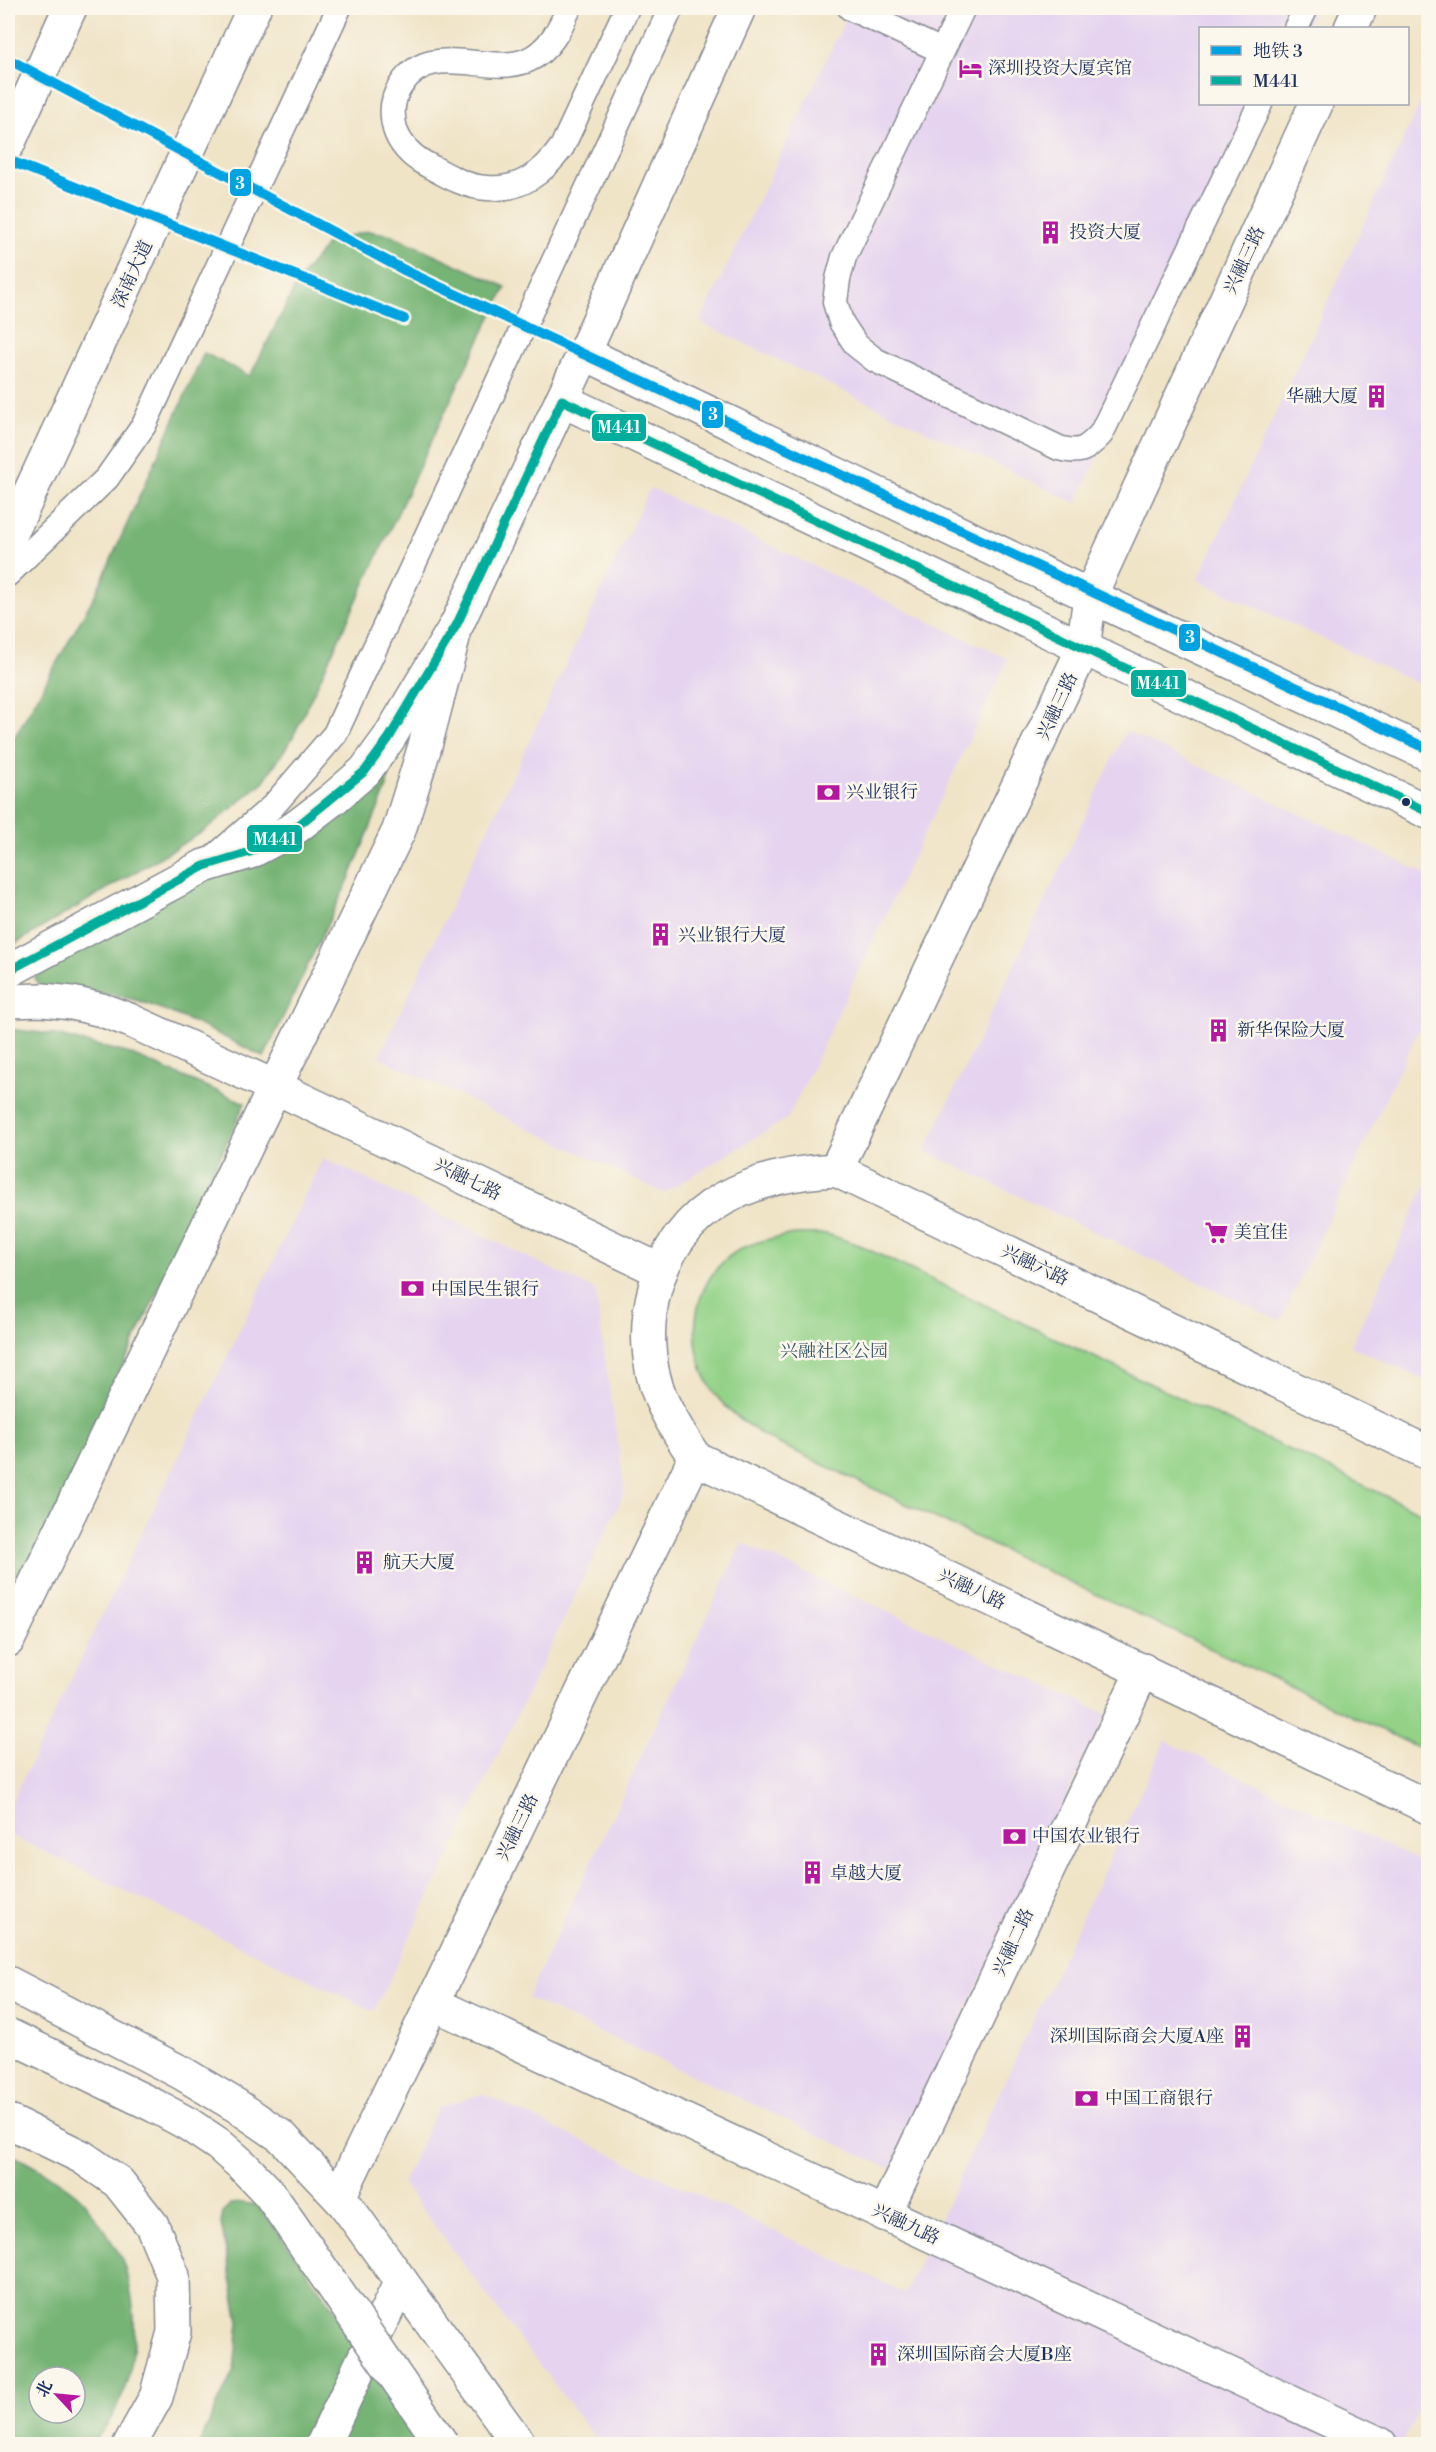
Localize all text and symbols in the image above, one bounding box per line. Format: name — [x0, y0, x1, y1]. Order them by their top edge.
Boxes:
legend — [1199, 27, 1409, 105]
text: 地铁 3 — [1253, 40, 1303, 63]
hotel icon: 深圳投资大厦宾馆 — [957, 55, 983, 81]
place label: 深圳投资大厦宾馆 — [988, 57, 1132, 80]
text: M441 — [1253, 70, 1299, 93]
line badge: 3 — [229, 168, 252, 197]
text: 3 — [235, 174, 245, 194]
building icon: 投资大厦 — [1038, 219, 1064, 245]
place label: 投资大厦 — [1069, 221, 1141, 244]
street label: 兴融三路 — [1219, 223, 1270, 298]
street label: 深南大道 — [107, 237, 158, 312]
building icon: 华融大厦 — [1363, 383, 1389, 409]
place label: 华融大厦 — [1286, 385, 1358, 408]
line badge: 3 — [701, 400, 724, 429]
text: 3 — [708, 405, 718, 425]
line badge: M441 — [591, 413, 647, 442]
text: M441 — [597, 418, 641, 438]
line badge: 3 — [1178, 623, 1201, 652]
text: 3 — [1185, 628, 1195, 648]
street label: 兴融三路 — [1032, 669, 1083, 744]
line badge: M441 — [1130, 669, 1187, 698]
text: M441 — [1136, 674, 1180, 694]
bank icon: 兴业银行 — [815, 779, 841, 805]
place label: 兴业银行 — [846, 781, 918, 804]
unlabelled marker — [1400, 796, 1412, 808]
line badge: M441 — [246, 824, 303, 853]
text: M441 — [253, 830, 297, 850]
building icon: 兴业银行大厦 — [647, 922, 673, 948]
place label: 兴业银行大厦 — [678, 924, 786, 947]
building icon: 新华保险大厦 — [1206, 1017, 1232, 1043]
place label: 新华保险大厦 — [1237, 1019, 1345, 1042]
street label: 兴融七路 — [430, 1153, 505, 1206]
supermarket icon: 美宜佳 — [1203, 1219, 1229, 1245]
place label: 美宜佳 — [1234, 1221, 1288, 1244]
street label: 兴融六路 — [997, 1240, 1072, 1291]
bank icon: 中国民生银行 — [400, 1276, 426, 1302]
place label: 中国民生银行 — [431, 1278, 539, 1301]
park label: 兴融社区公园 — [780, 1340, 888, 1363]
building icon: 航天大厦 — [352, 1549, 378, 1575]
place label: 航天大厦 — [383, 1551, 455, 1574]
street label: 兴融八路 — [934, 1564, 1009, 1615]
street label: 兴融三路 — [491, 1790, 544, 1865]
bank icon: 中国农业银行 — [1001, 1823, 1027, 1849]
place label: 中国农业银行 — [1032, 1825, 1140, 1848]
building icon: 卓越大厦 — [799, 1860, 825, 1886]
place label: 卓越大厦 — [830, 1862, 902, 1885]
street label: 兴融二路 — [988, 1905, 1039, 1980]
building icon: 深圳国际商会大厦A座 — [1229, 2023, 1255, 2049]
place label: 深圳国际商会大厦A座 — [1050, 2025, 1224, 2048]
bank icon: 中国工商银行 — [1074, 2085, 1100, 2111]
place label: 中国工商银行 — [1105, 2087, 1213, 2110]
street label: 兴融九路 — [868, 2199, 943, 2250]
building icon: 深圳国际商会大厦B座 — [866, 2341, 892, 2367]
place label: 深圳国际商会大厦B座 — [897, 2343, 1072, 2366]
north arrow — [27, 2365, 87, 2425]
text: 北 — [32, 2377, 57, 2400]

